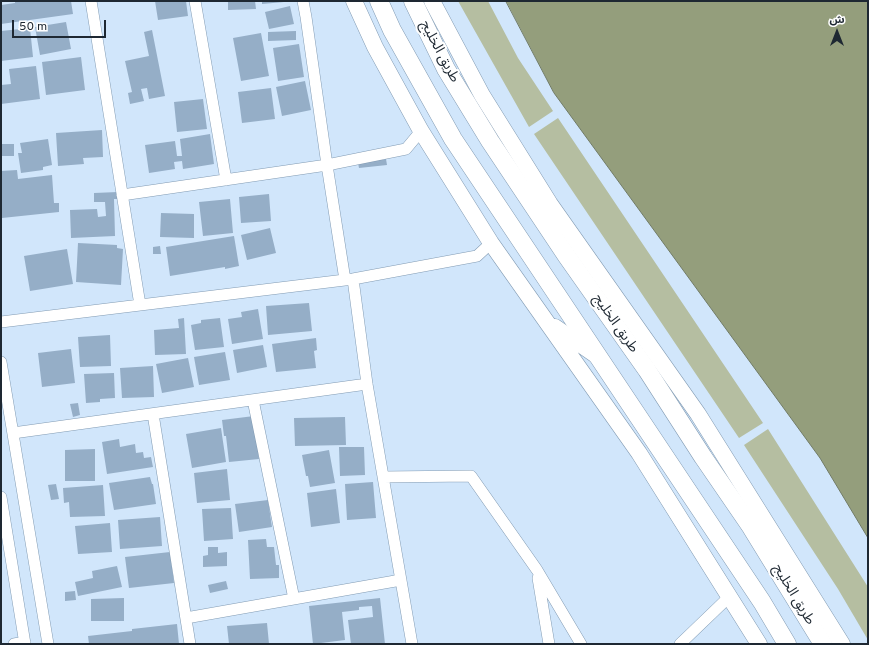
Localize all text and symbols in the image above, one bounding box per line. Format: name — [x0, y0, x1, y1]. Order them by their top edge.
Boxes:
scale bar — [14, 12, 108, 38]
north arrow — [817, 12, 857, 52]
text: ش — [829, 13, 845, 27]
street label: طريق الخليج — [416, 18, 462, 86]
text: 50 m — [19, 19, 47, 35]
street label: طريق الخليج — [589, 291, 641, 357]
street label: طريق الخليج — [768, 562, 818, 628]

